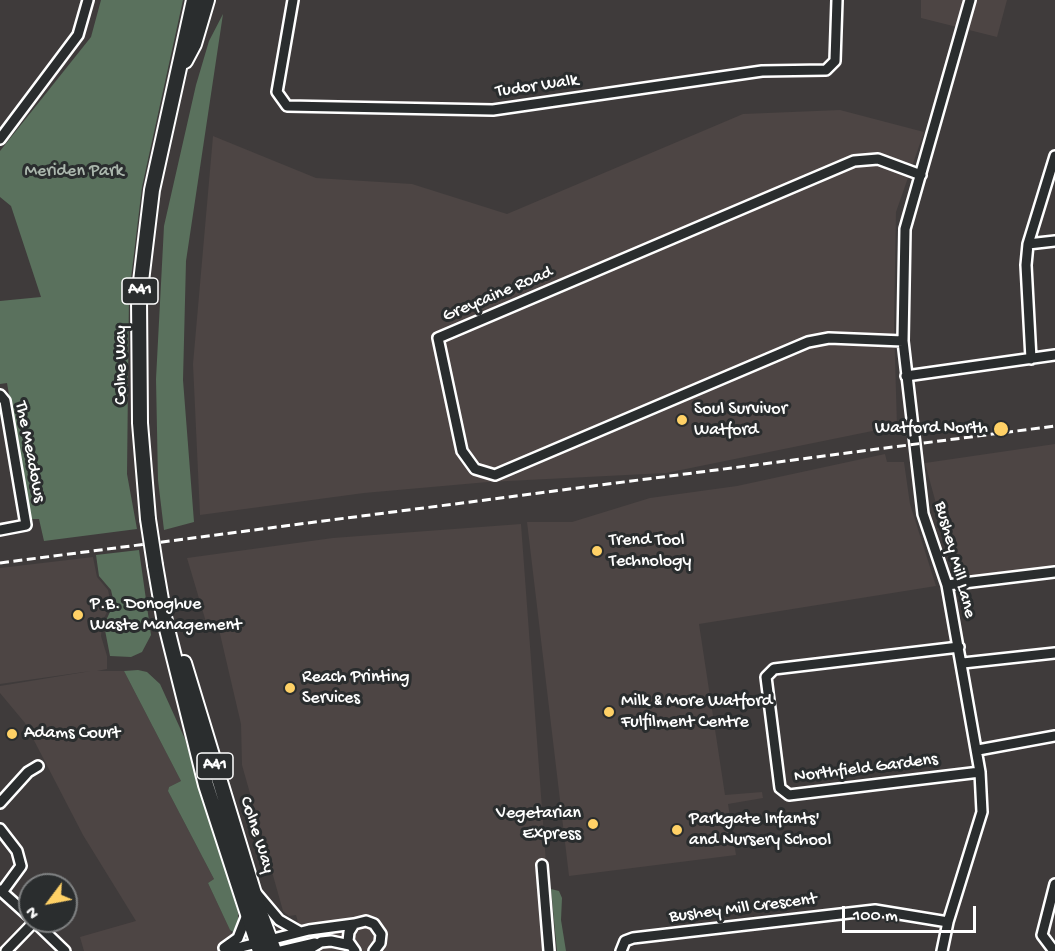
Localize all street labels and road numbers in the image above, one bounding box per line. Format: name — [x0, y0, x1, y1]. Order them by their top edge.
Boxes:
street label: Tudor Walk — [494, 71, 580, 103]
street label: Greycaine Road — [440, 262, 556, 328]
road number: A41 — [122, 278, 158, 304]
street label: Colne Way — [111, 325, 133, 405]
street label: The Meadows — [9, 400, 49, 504]
street label: Bushey Mill Lane — [928, 500, 980, 620]
street label: Northfield Gardens — [793, 749, 939, 789]
road number: A41 — [197, 753, 233, 779]
street label: Colne Way — [233, 794, 279, 876]
street label: Bushey Mill Crescent — [668, 889, 818, 929]

